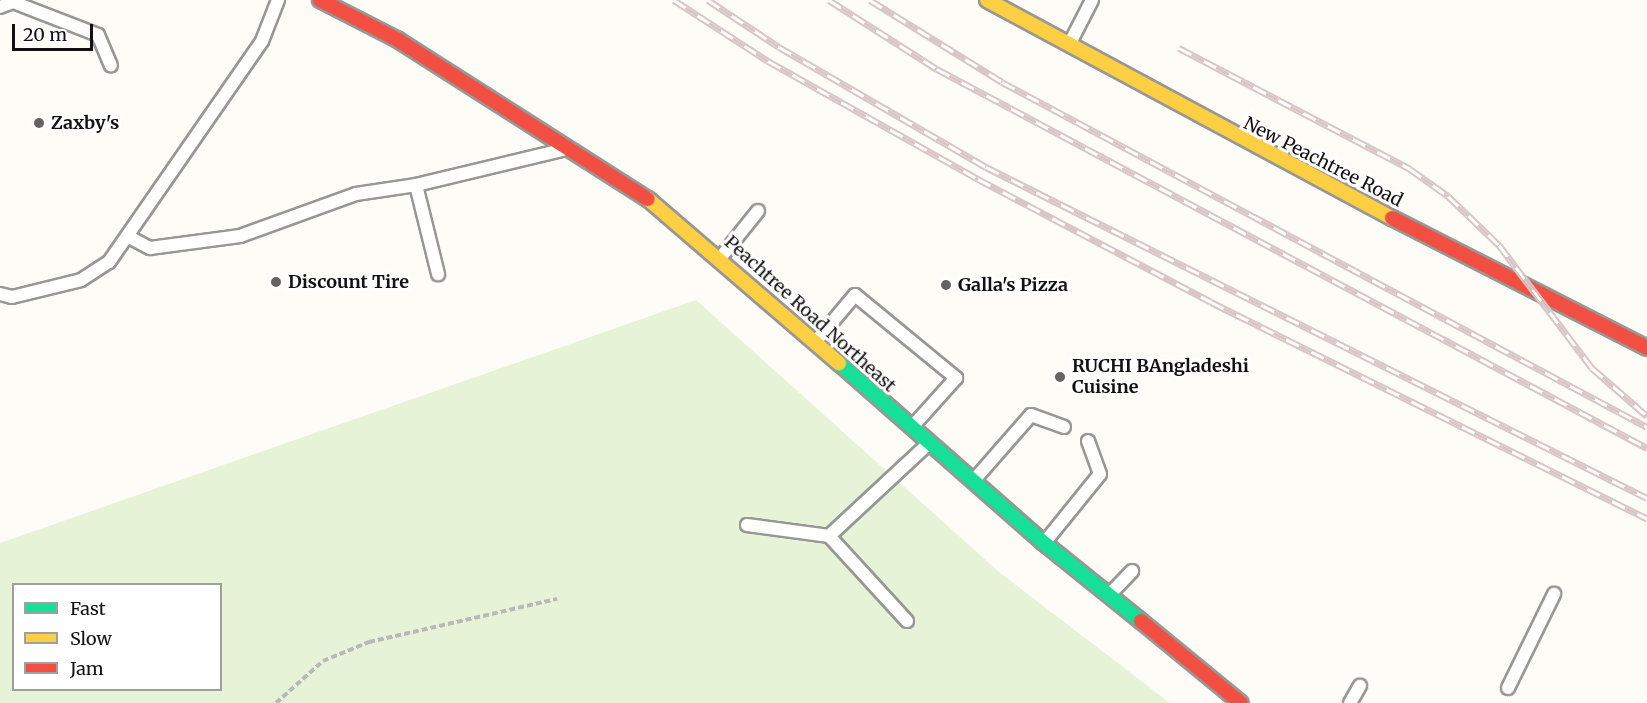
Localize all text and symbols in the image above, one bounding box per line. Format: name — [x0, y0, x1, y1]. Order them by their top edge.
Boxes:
scale bar — [15, 12, 96, 50]
text: 20 m — [23, 23, 67, 46]
place label: Zaxby's — [51, 112, 119, 134]
street label: New Peachtree Road — [1240, 113, 1406, 211]
marker: Zaxby's — [32, 116, 46, 130]
street label: Peachtree Road Northeast — [720, 231, 900, 397]
place label: Discount Tire — [288, 271, 409, 293]
place label: Galla's Pizza — [958, 274, 1068, 296]
marker: Discount Tire — [269, 275, 283, 289]
marker: Galla's Pizza — [939, 278, 953, 292]
place label: RUCHI BAngladeshi Cuisine — [1072, 356, 1249, 398]
marker: RUCHI BAngladeshi Cuisine — [1053, 370, 1067, 384]
legend — [12, 583, 222, 691]
text: Fast — [70, 597, 106, 620]
text: Slow — [70, 627, 112, 650]
text: Jam — [70, 657, 104, 680]

